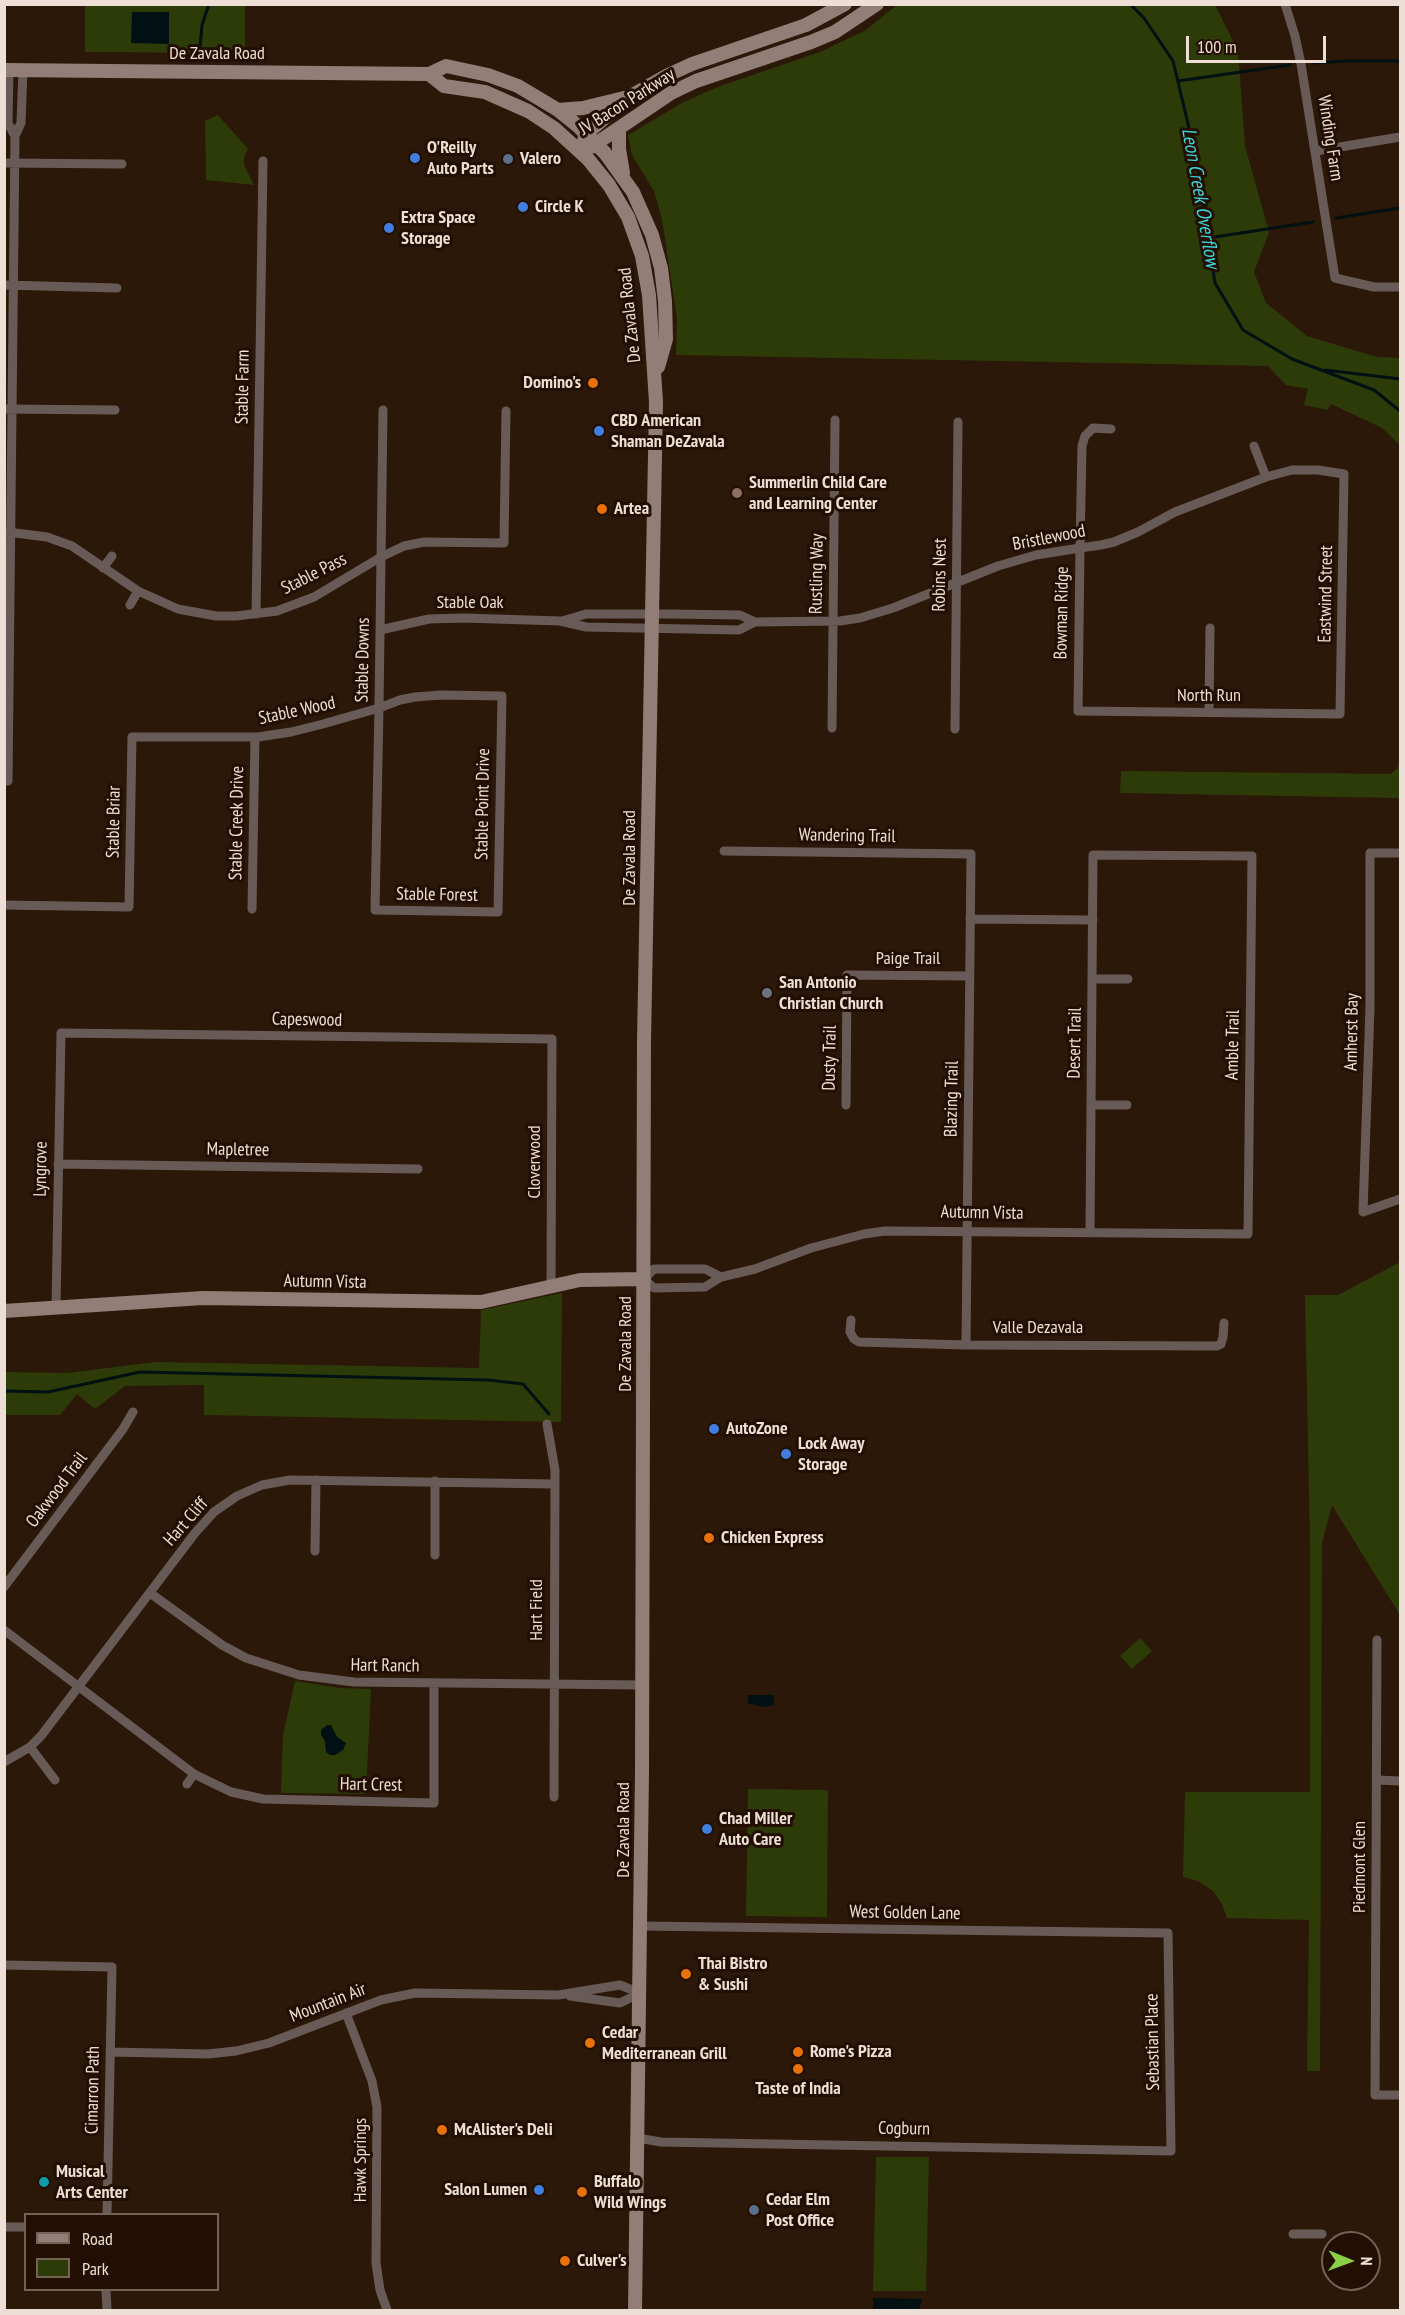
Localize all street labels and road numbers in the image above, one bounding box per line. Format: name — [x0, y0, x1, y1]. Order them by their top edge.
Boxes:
street label: De Zavala Road — [169, 43, 265, 65]
street label: JV Bacon Parkway — [575, 64, 679, 140]
street label: Winding Farm — [1313, 94, 1347, 182]
street label: De Zavala Road — [614, 266, 646, 364]
street label: Stable Farm — [232, 350, 254, 424]
street label: Bristlewood — [1011, 520, 1087, 556]
street label: Rustling Way — [805, 534, 829, 614]
street label: Robins Nest — [929, 538, 951, 612]
street label: Eastwind Street — [1314, 545, 1338, 643]
street label: Stable Pass — [278, 548, 350, 600]
street label: Bowman Ridge — [1050, 566, 1074, 660]
street label: Stable Oak — [436, 592, 504, 614]
street label: Stable Downs — [351, 617, 375, 703]
street label: North Run — [1177, 685, 1241, 707]
street label: Stable Wood — [257, 692, 337, 730]
street label: Stable Point Drive — [471, 748, 495, 860]
street label: Stable Creek Drive — [225, 766, 249, 880]
street label: Stable Briar — [103, 786, 125, 858]
street label: De Zavala Road — [619, 810, 641, 906]
street label: Wandering Trail — [798, 824, 896, 848]
street label: Stable Forest — [396, 883, 478, 907]
street label: Paige Trail — [876, 948, 940, 970]
street label: Amherst Bay — [1341, 993, 1363, 1071]
street label: Desert Trail — [1064, 1007, 1086, 1079]
street label: Capeswood — [272, 1009, 342, 1031]
street label: Amble Trail — [1222, 1010, 1244, 1080]
street label: Dusty Trail — [819, 1025, 841, 1091]
street label: Blazing Trail — [941, 1061, 963, 1137]
street label: Cloverwood — [524, 1125, 546, 1199]
street label: Mapletree — [206, 1139, 270, 1161]
street label: Lyngrove — [30, 1141, 52, 1197]
street label: Autumn Vista — [940, 1201, 1024, 1225]
street label: Autumn Vista — [283, 1270, 367, 1294]
street label: De Zavala Road — [615, 1296, 637, 1392]
street label: Valle Dezavala — [993, 1317, 1083, 1339]
street label: Oakwood Trail — [22, 1448, 92, 1532]
street label: Hart Cliff — [159, 1494, 213, 1550]
street label: Hart Field — [526, 1579, 548, 1641]
street label: Hart Ranch — [350, 1655, 420, 1677]
street label: Hart Crest — [340, 1774, 402, 1796]
street label: De Zavala Road — [613, 1782, 635, 1878]
street label: Piedmont Glen — [1349, 1821, 1371, 1913]
street label: West Golden Lane — [849, 1901, 961, 1925]
street label: Mountain Air — [287, 1979, 369, 2027]
street label: Sebastian Place — [1141, 1993, 1165, 2091]
street label: Cimarron Path — [81, 2046, 105, 2134]
street label: Hawk Springs — [350, 2118, 372, 2202]
street label: Cogburn — [878, 2118, 930, 2140]

